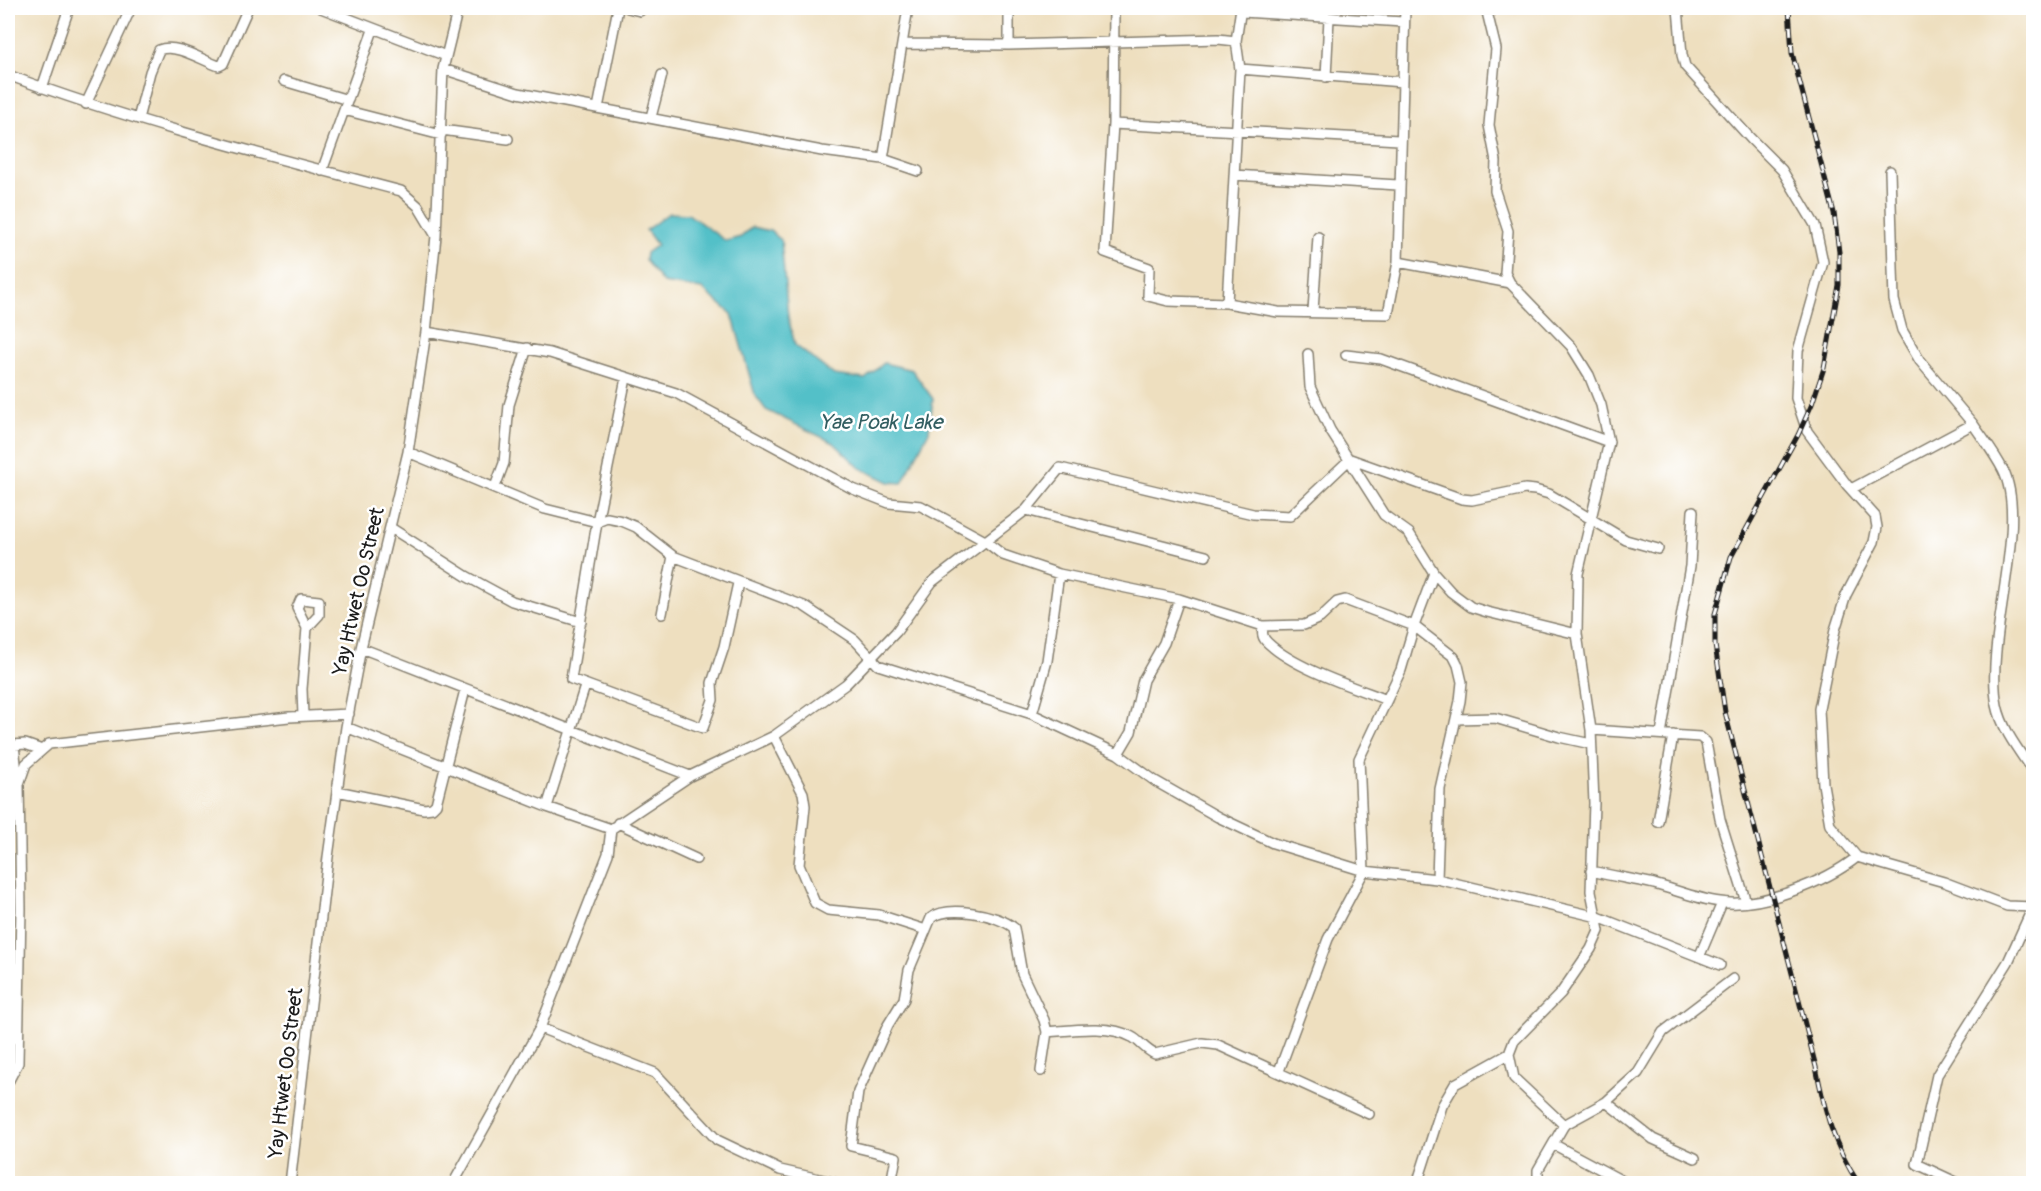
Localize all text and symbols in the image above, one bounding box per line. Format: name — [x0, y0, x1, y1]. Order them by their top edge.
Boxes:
water label: Yae Poak Lake — [820, 409, 945, 436]
street label: Yay Htwet Oo Street — [327, 504, 390, 678]
street label: Yay Htwet Oo Street — [263, 985, 308, 1161]

